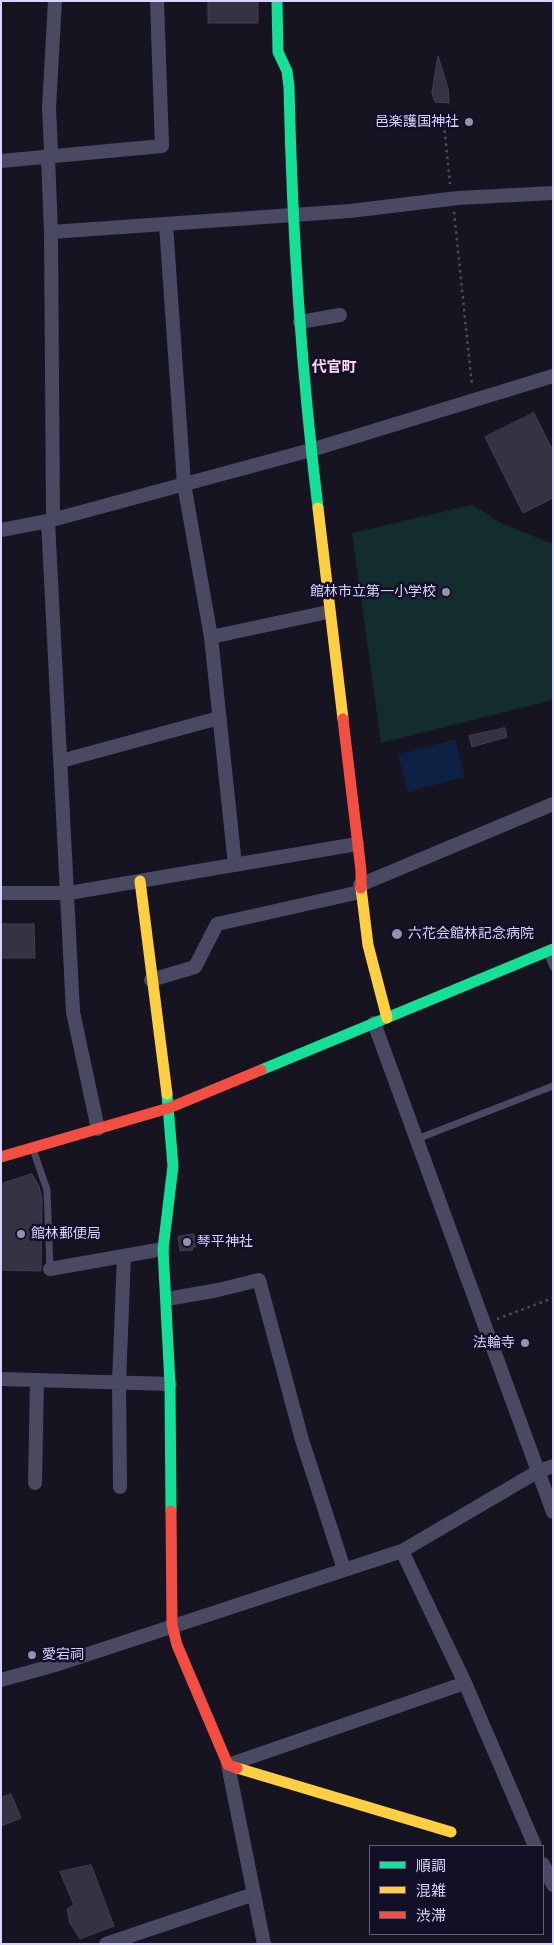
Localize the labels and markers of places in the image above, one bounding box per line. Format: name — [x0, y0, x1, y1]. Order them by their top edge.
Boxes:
place label: 邑楽護国神社 — [375, 114, 459, 130]
marker: 邑楽護国神社 — [463, 116, 475, 128]
place label: 館林市立第一小学校 — [310, 584, 436, 600]
marker: 館林市立第一小学校 — [440, 586, 452, 598]
place label: 六花会館林記念病院 — [408, 926, 534, 942]
marker: 六花会館林記念病院 — [390, 927, 404, 941]
place label: 館林郵便局 — [31, 1226, 101, 1242]
marker: 館林郵便局 — [15, 1228, 27, 1240]
place label: 琴平神社 — [197, 1234, 253, 1250]
marker: 琴平神社 — [181, 1236, 193, 1248]
place label: 法輪寺 — [473, 1335, 515, 1351]
marker: 法輪寺 — [519, 1337, 531, 1349]
place label: 愛宕祠 — [42, 1647, 84, 1663]
marker: 愛宕祠 — [26, 1649, 38, 1661]

